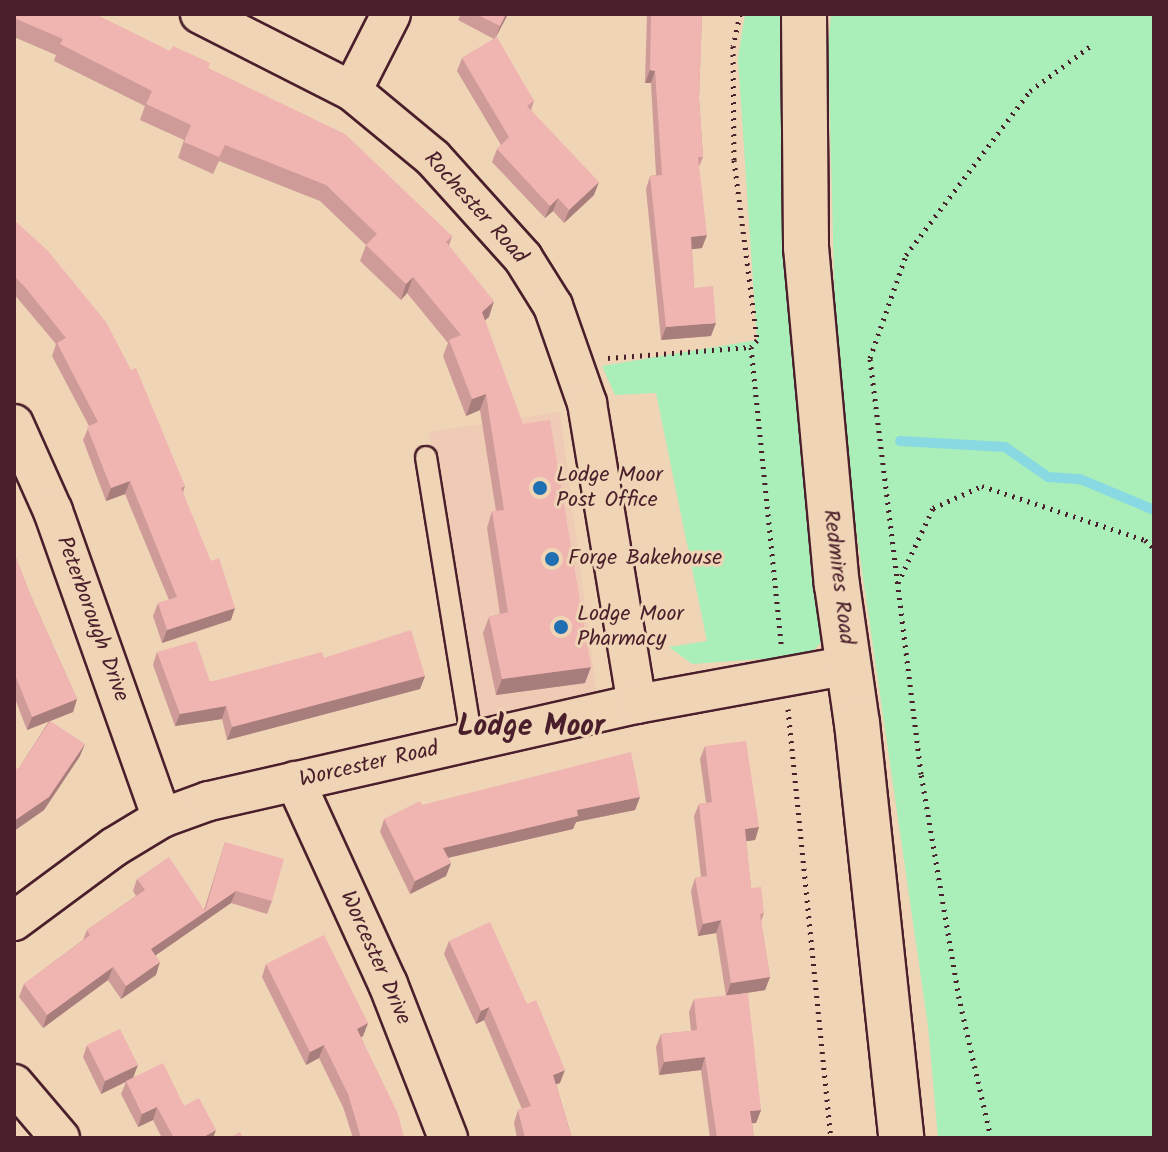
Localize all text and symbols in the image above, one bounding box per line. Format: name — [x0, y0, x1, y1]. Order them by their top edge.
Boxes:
street label: Rochester Road — [418, 146, 532, 270]
place label: Lodge Moor Post Office — [556, 462, 663, 514]
marker: Lodge Moor Post Office — [531, 479, 549, 497]
street label: Redmires Road — [817, 508, 859, 646]
street label: Peterborough Drive — [50, 533, 134, 705]
place label: Forge Bakehouse — [568, 546, 722, 572]
marker: Forge Bakehouse — [543, 550, 561, 568]
place label: Lodge Moor Pharmacy — [577, 601, 684, 652]
marker: Lodge Moor Pharmacy — [552, 618, 570, 636]
district label: Lodge Moor — [457, 709, 605, 745]
street label: Worcester Road — [297, 736, 441, 794]
street label: Worcester Drive — [334, 887, 416, 1029]

